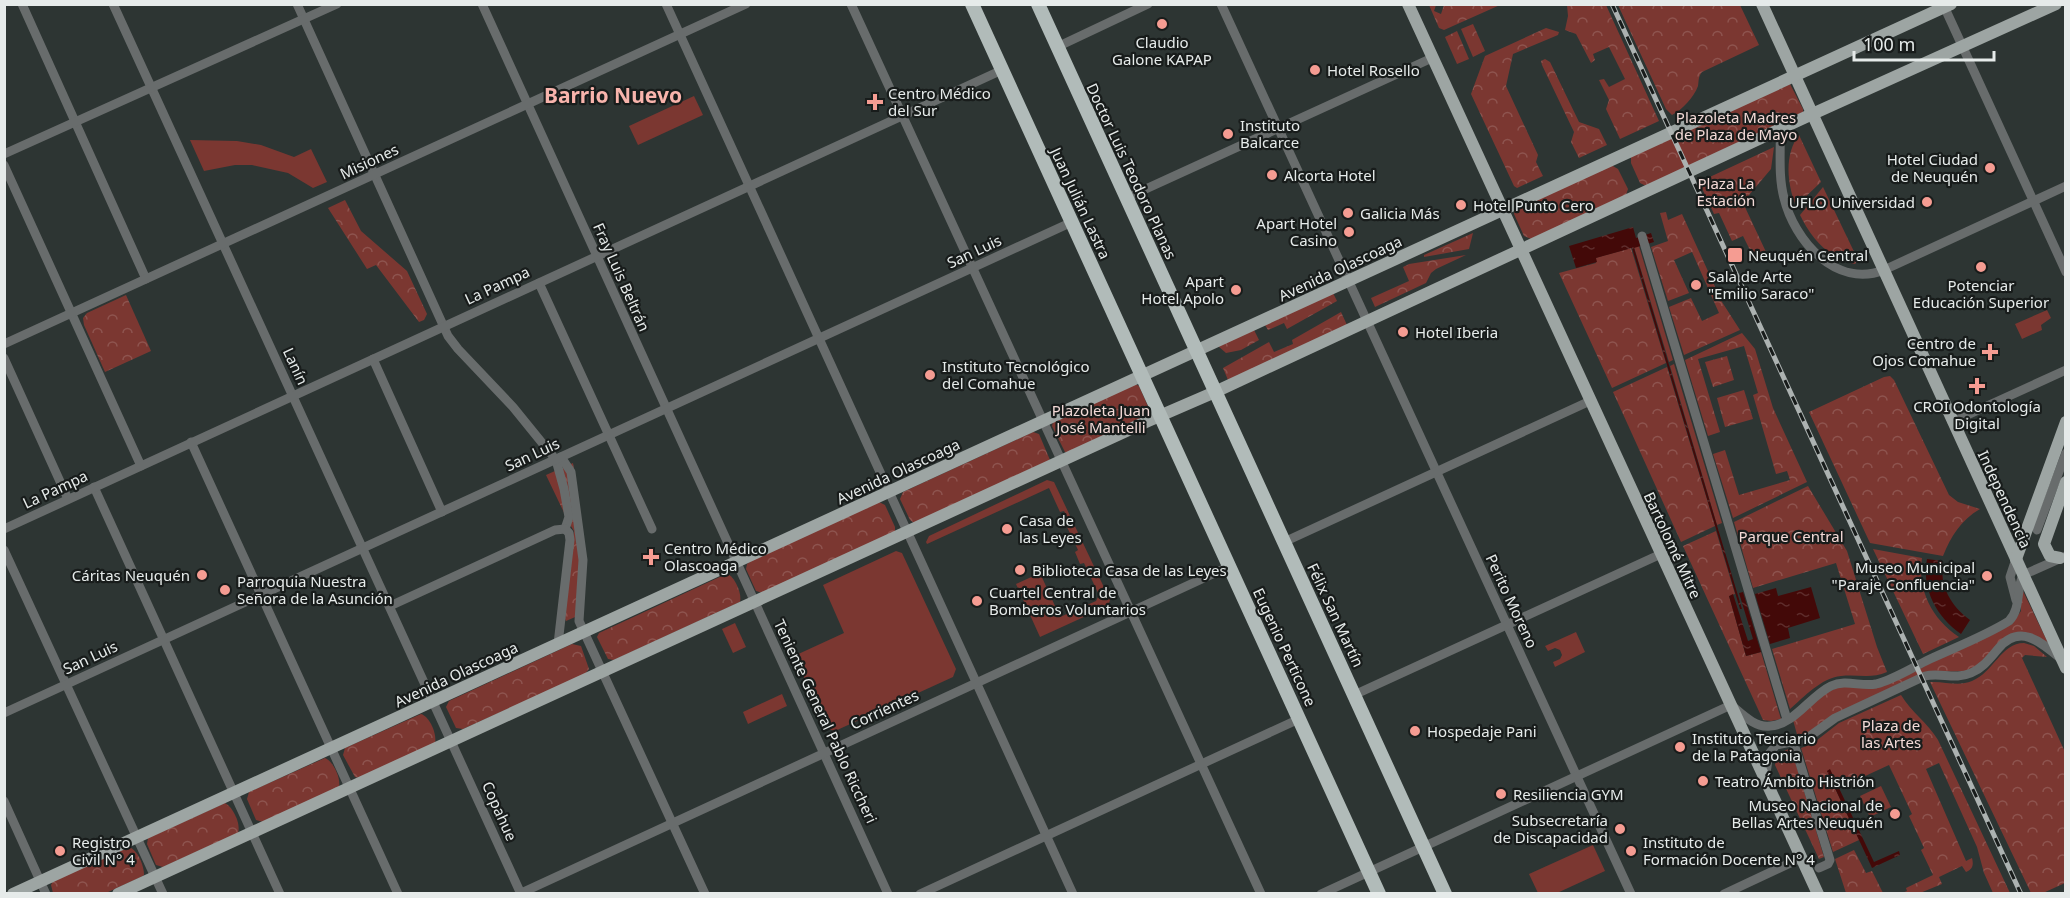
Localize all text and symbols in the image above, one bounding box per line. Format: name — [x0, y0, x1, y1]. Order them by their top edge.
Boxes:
marker: Claudio Galone KAPAP — [1155, 17, 1169, 31]
scale bar — [1854, 24, 1994, 62]
place label: Claudio Galone KAPAP — [1112, 32, 1212, 69]
text: 100 m — [1863, 32, 1915, 56]
place label: Hotel Rosello — [1327, 60, 1420, 80]
marker: Hotel Rosello — [1308, 63, 1322, 77]
street label: Doctor Luis Teodoro Planas — [1082, 80, 1182, 262]
district label: Barrio Nuevo — [544, 81, 682, 109]
place label: Centro Médico del Sur — [888, 83, 991, 120]
marker: Centro Médico del Sur — [866, 93, 884, 111]
park label: Plazoleta Madres de Plaza de Mayo — [1675, 107, 1797, 144]
place label: Instituto Balcarce — [1240, 115, 1300, 152]
marker: Instituto Balcarce — [1221, 127, 1235, 141]
street label: Misiones — [336, 139, 402, 183]
street label: Juan Julián Lastra — [1046, 142, 1116, 262]
place label: Hotel Ciudad de Neuquén — [1887, 149, 1978, 186]
marker: Hotel Ciudad de Neuquén — [1983, 161, 1997, 175]
place label: Alcorta Hotel — [1284, 165, 1376, 185]
marker: Alcorta Hotel — [1265, 168, 1279, 182]
park label: Plaza La Estación — [1697, 173, 1755, 210]
place label: UFLO Universidad — [1789, 192, 1915, 212]
place label: Hotel Punto Cero — [1473, 195, 1594, 215]
marker: UFLO Universidad — [1920, 195, 1934, 209]
marker: Hotel Punto Cero — [1454, 198, 1468, 212]
place label: Galicia Más — [1360, 203, 1440, 223]
marker: Galicia Más — [1341, 206, 1355, 220]
place label: Apart Hotel Casino — [1256, 213, 1337, 250]
street label: Fray Luis Beltrán — [589, 220, 655, 334]
marker: Apart Hotel Casino — [1342, 225, 1356, 239]
street label: San Luis — [943, 230, 1005, 272]
street label: Avenida Olascoaga — [1275, 231, 1405, 305]
place label: Neuquén Central — [1748, 245, 1868, 265]
marker: Neuquén Central — [1726, 246, 1744, 264]
marker: Potenciar Educación Superior — [1974, 260, 1988, 274]
street label: La Pampa — [461, 261, 533, 309]
place label: Sala de Arte "Emilio Saraco" — [1708, 266, 1814, 303]
place label: Apart Hotel Apolo — [1141, 271, 1225, 308]
place label: Potenciar Educación Superior — [1913, 275, 2049, 312]
marker: Sala de Arte "Emilio Saraco" — [1689, 278, 1703, 292]
marker: Apart Hotel Apolo — [1229, 283, 1243, 297]
place label: Hotel Iberia — [1415, 322, 1498, 342]
marker: Hotel Iberia — [1396, 325, 1410, 339]
place label: Centro de Ojos Comahue — [1872, 333, 1976, 370]
marker: Centro de Ojos Comahue — [1981, 343, 1999, 361]
street label: Lanín — [279, 344, 313, 388]
place label: Instituto Tecnológico del Comahue — [942, 356, 1090, 393]
marker: Instituto Tecnológico del Comahue — [923, 368, 937, 382]
marker: CROI Odontología Digital — [1968, 377, 1986, 395]
place label: CROI Odontología Digital — [1913, 396, 2041, 433]
park label: Plazoleta Juan José Mantelli — [1052, 400, 1150, 437]
street label: San Luis — [501, 433, 563, 475]
street label: Avenida Olascoaga — [833, 434, 963, 508]
street label: Independencia — [1974, 447, 2036, 551]
street label: La Pampa — [19, 465, 91, 513]
street label: Bartolomé Mitre — [1640, 488, 1706, 602]
place label: Casa de las Leyes — [1019, 510, 1082, 547]
marker: Casa de las Leyes — [1000, 522, 1014, 536]
park label: Parque Central — [1738, 526, 1844, 546]
place label: Centro Médico Olascoaga — [664, 538, 767, 575]
marker: Centro Médico Olascoaga — [642, 548, 660, 566]
street label: Perito Moreno — [1482, 551, 1542, 651]
place label: Museo Municipal "Paraje Confluencia" — [1832, 557, 1975, 594]
place label: Biblioteca Casa de las Leyes — [1032, 560, 1227, 580]
street label: Félix San Martín — [1303, 560, 1369, 670]
marker: Biblioteca Casa de las Leyes — [1013, 563, 1027, 577]
place label: Cáritas Neuquén — [72, 565, 190, 585]
marker: Cáritas Neuquén — [195, 568, 209, 582]
marker: Museo Municipal "Paraje Confluencia" — [1980, 569, 1994, 583]
place label: Parroquia Nuestra Señora de la Asunción — [237, 571, 393, 608]
place label: Cuartel Central de Bomberos Voluntarios — [989, 582, 1146, 619]
marker: Parroquia Nuestra Señora de la Asunción — [218, 583, 232, 597]
street label: Eugenio Perticone — [1249, 585, 1321, 709]
marker: Cuartel Central de Bomberos Voluntarios — [970, 594, 984, 608]
street label: Teniente General Pablo Riccheri — [770, 616, 882, 826]
street label: San Luis — [59, 636, 121, 678]
street label: Avenida Olascoaga — [391, 637, 521, 711]
street label: Corrientes — [846, 684, 922, 734]
park label: Plaza de las Artes — [1861, 715, 1921, 752]
place label: Hospedaje Pani — [1427, 721, 1537, 741]
marker: Hospedaje Pani — [1408, 724, 1422, 738]
place label: Instituto Terciario de la Patagonia — [1692, 728, 1816, 765]
marker: Instituto Terciario de la Patagonia — [1673, 740, 1687, 754]
place label: Teatro Ámbito Histrión — [1715, 771, 1875, 791]
marker: Teatro Ámbito Histrión — [1696, 774, 1710, 788]
street label: Copahue — [478, 778, 522, 844]
place label: Resiliencia GYM — [1513, 784, 1624, 804]
marker: Resiliencia GYM — [1494, 787, 1508, 801]
place label: Museo Nacional de Bellas Artes Neuquén — [1731, 795, 1883, 832]
marker: Museo Nacional de Bellas Artes Neuquén — [1888, 807, 1902, 821]
place label: Subsecretaría de Discapacidad — [1493, 810, 1608, 847]
marker: Subsecretaría de Discapacidad — [1613, 822, 1627, 836]
place label: Registro Civil N° 4 — [72, 832, 135, 869]
place label: Instituto de Formación Docente N° 4 — [1643, 832, 1815, 869]
marker: Registro Civil N° 4 — [53, 844, 67, 858]
marker: Instituto de Formación Docente N° 4 — [1624, 844, 1638, 858]

